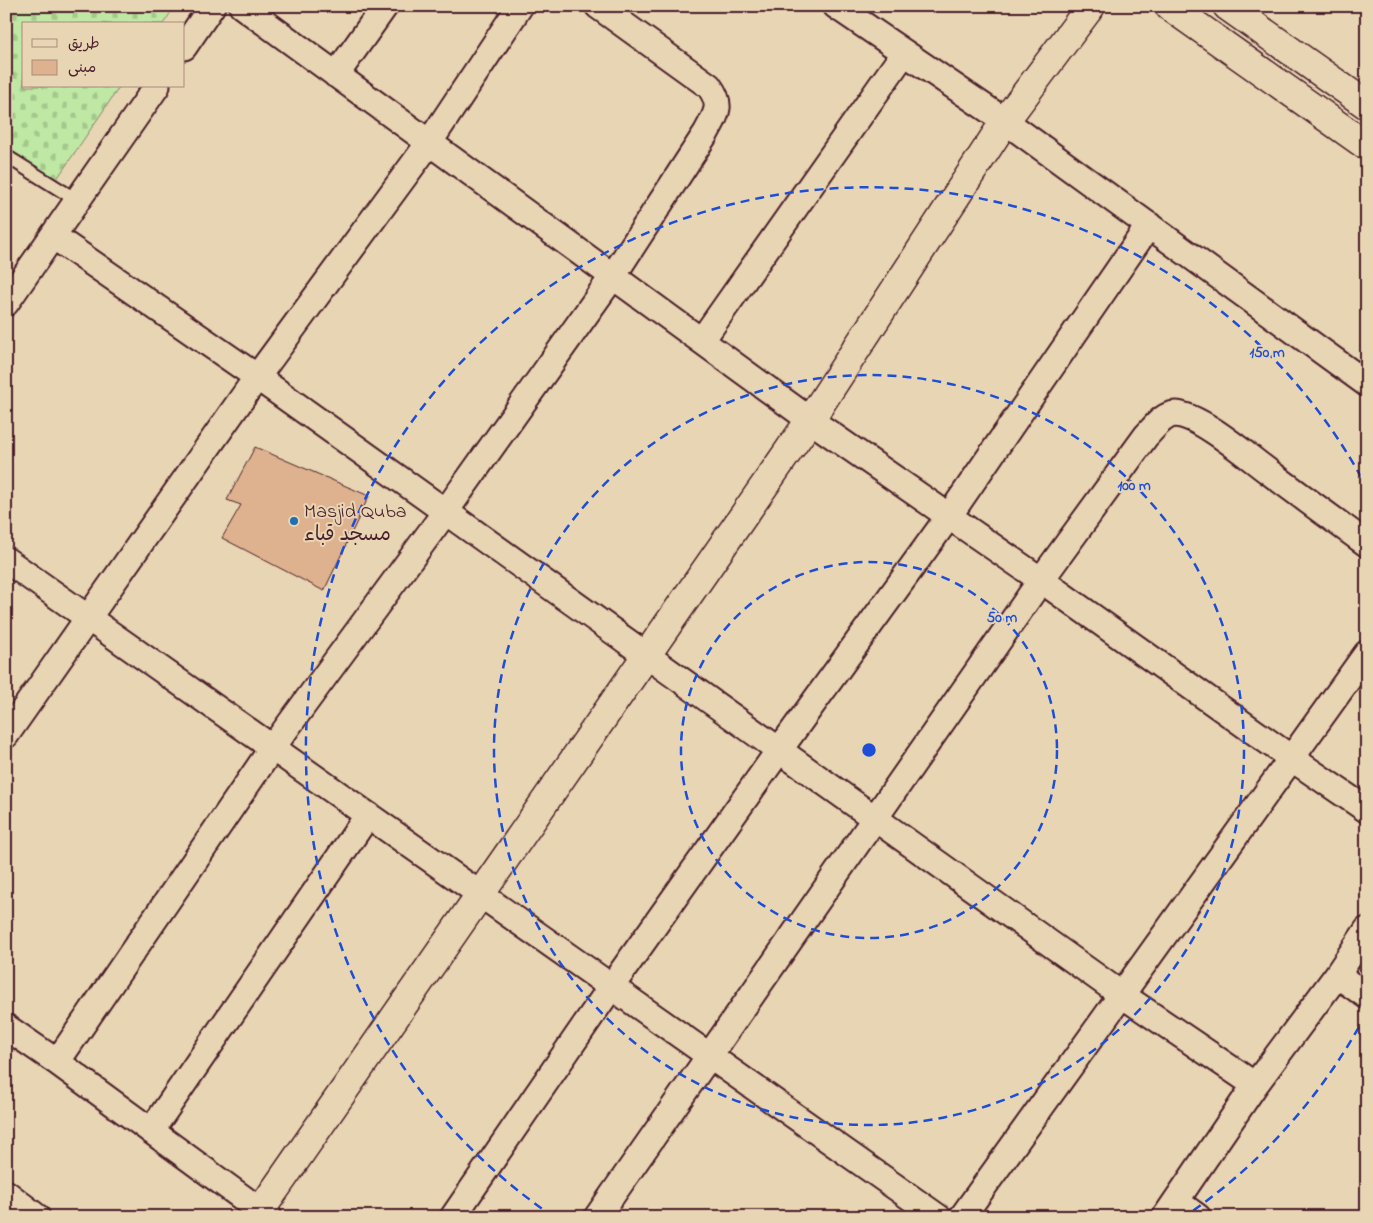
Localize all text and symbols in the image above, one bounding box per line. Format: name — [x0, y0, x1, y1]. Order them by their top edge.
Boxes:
legend — [22, 22, 185, 88]
text: طريق — [68, 33, 100, 55]
text: مبنى — [68, 57, 96, 79]
text: 150 m — [1249, 342, 1285, 364]
text: 100 m — [1117, 475, 1151, 497]
place label: Masjid Quba مسجد قباء — [304, 498, 407, 550]
marker: Masjid Quba مسجد قباء — [288, 515, 300, 527]
text: 50 m — [987, 607, 1018, 629]
centre of rings — [860, 741, 878, 759]

